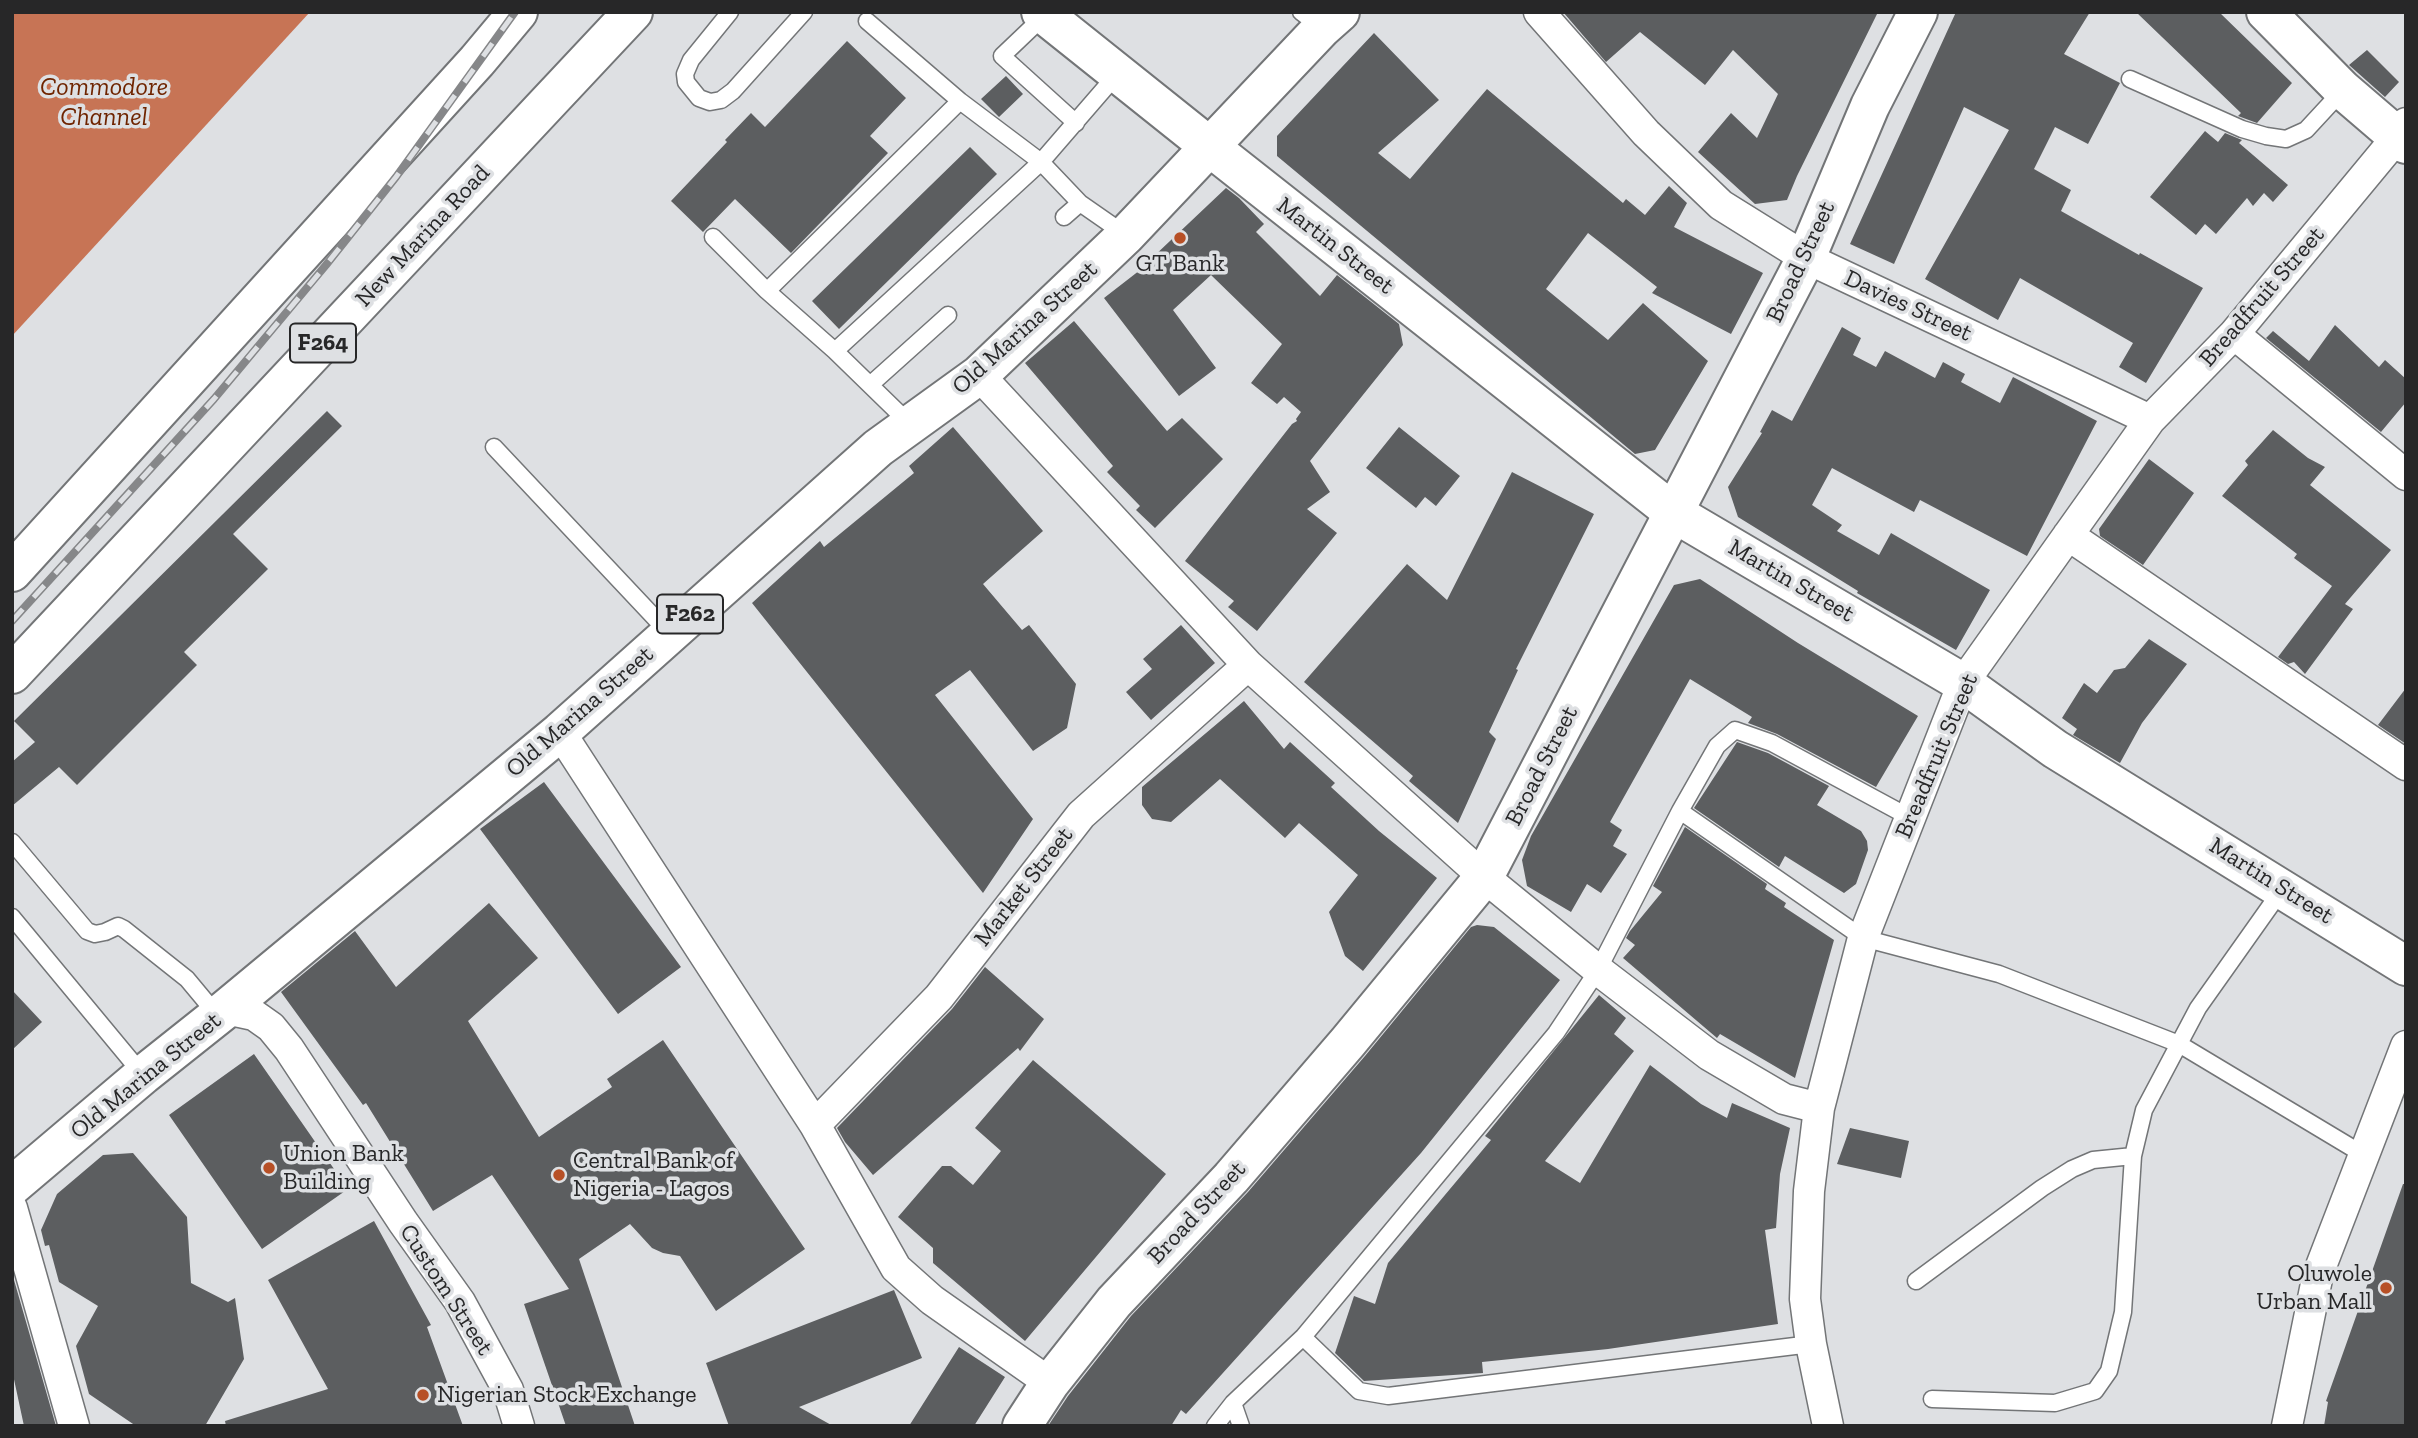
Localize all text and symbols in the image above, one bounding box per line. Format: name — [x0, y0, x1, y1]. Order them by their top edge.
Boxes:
water label: Commodore Channel — [40, 72, 168, 134]
street label: New Marina Road — [350, 159, 496, 313]
street label: Martin Street — [1271, 191, 1399, 301]
street label: Broad Street — [1760, 197, 1842, 327]
street label: Breadfruit Street — [2193, 221, 2331, 373]
marker: GT Bank — [1172, 230, 1188, 246]
place label: GT Bank — [1135, 250, 1225, 278]
street label: Old Marina Street — [946, 255, 1104, 401]
street label: Davies Street — [1840, 264, 1976, 348]
road number: F264 — [290, 324, 356, 362]
street label: Martin Street — [1723, 533, 1859, 629]
road number: F262 — [657, 594, 723, 634]
street label: Old Marina Street — [501, 640, 659, 784]
street label: Breadfruit Street — [1889, 669, 1985, 843]
street label: Broad Street — [1500, 701, 1584, 831]
street label: Market Street — [969, 822, 1079, 952]
street label: Martin Street — [2204, 832, 2338, 930]
street label: Old Marina Street — [65, 1006, 227, 1146]
place label: Union Bank Building — [283, 1140, 404, 1196]
place label: Central Bank of Nigeria - Lagos — [573, 1147, 734, 1203]
street label: Broad Street — [1142, 1156, 1252, 1270]
marker: Union Bank Building — [261, 1160, 277, 1176]
marker: Central Bank of Nigeria - Lagos — [551, 1167, 567, 1183]
street label: Custom Street — [393, 1219, 499, 1361]
place label: Oluwole Urban Mall — [2256, 1260, 2372, 1316]
marker: Oluwole Urban Mall — [2378, 1280, 2394, 1296]
place label: Nigerian Stock Exchange — [437, 1381, 696, 1409]
marker: Nigerian Stock Exchange — [415, 1387, 431, 1403]

